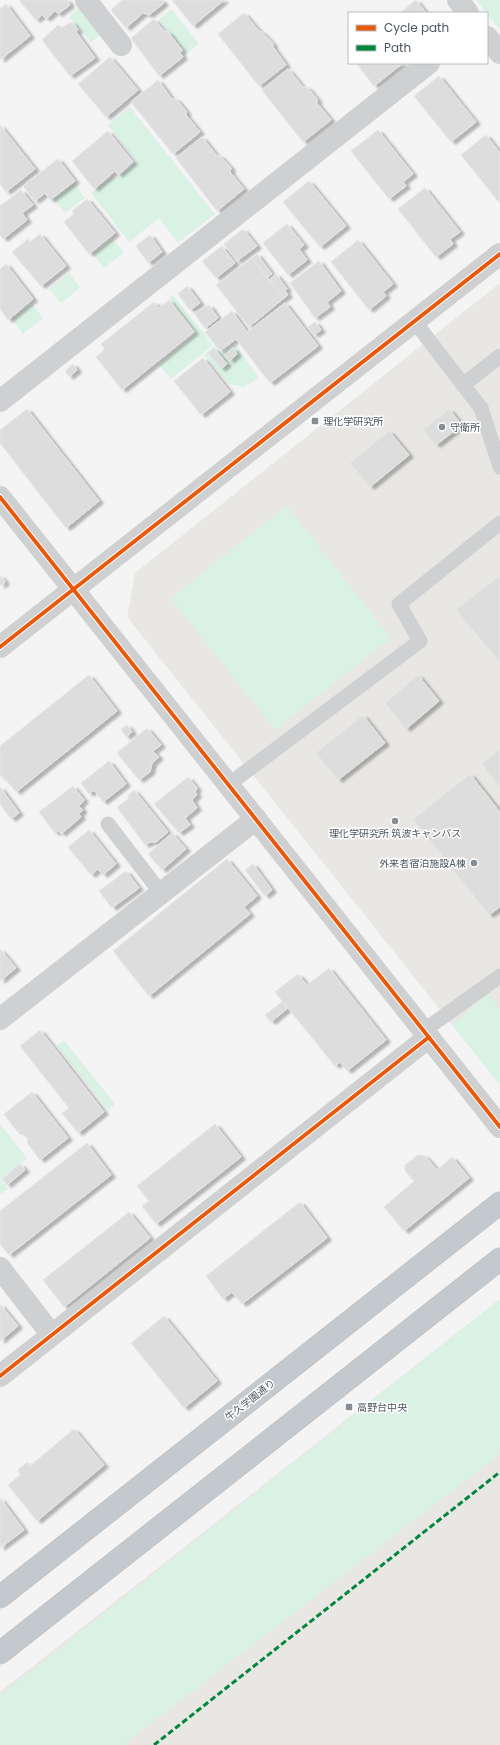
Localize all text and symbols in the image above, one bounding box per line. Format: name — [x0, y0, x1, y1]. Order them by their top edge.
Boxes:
legend — [348, 12, 488, 64]
text: Cycle path — [384, 19, 449, 36]
text: Path — [384, 39, 411, 56]
place label: 理化学研究所 — [323, 414, 383, 429]
marker: 理化学研究所 — [310, 416, 320, 426]
place label: 守衛所 — [450, 420, 480, 435]
marker: 守衛所 — [437, 422, 447, 432]
marker: 理化学研究所 筑波キャンパス — [390, 816, 400, 826]
place label: 理化学研究所 筑波キャンパス — [329, 826, 461, 841]
place label: 外来者宿泊施設A棟 — [379, 856, 466, 871]
marker: 外来者宿泊施設A棟 — [469, 858, 479, 868]
street label: 牛久学園通り — [222, 1376, 278, 1424]
place label: 高野台中央 — [357, 1400, 408, 1415]
marker: 高野台中央 — [344, 1402, 354, 1412]

